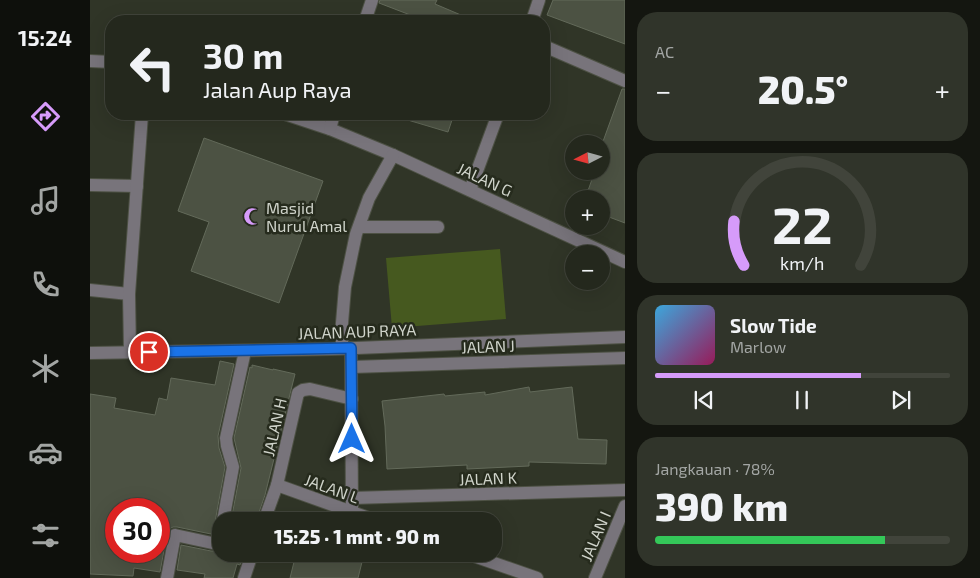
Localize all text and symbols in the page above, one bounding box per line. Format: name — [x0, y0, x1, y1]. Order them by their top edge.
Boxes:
text: 15:24 — [18, 24, 72, 50]
text: 30 m — [203, 34, 283, 76]
icon: left — [120, 35, 185, 100]
text: AC — [655, 42, 674, 61]
text: 20.5° — [758, 66, 848, 112]
text: − — [655, 73, 671, 107]
text: + — [935, 73, 950, 107]
text: Jalan Aup Raya — [203, 76, 352, 102]
icon: directions — [28, 99, 63, 134]
north arrow — [565, 135, 610, 180]
map controls — [565, 135, 610, 290]
street label: JALAN G — [454, 158, 516, 200]
icon: music — [28, 183, 63, 218]
button: + — [565, 190, 610, 235]
text: 22 — [772, 192, 833, 254]
place label: Masjid Nurul Amal — [266, 198, 347, 235]
mosque icon: Masjid Nurul Amal — [242, 206, 262, 226]
button: − — [565, 245, 610, 290]
text: km/h — [780, 252, 825, 274]
icon: phone — [28, 267, 63, 302]
text: Slow Tide — [730, 314, 817, 337]
street label: JALAN AUP RAYA — [297, 319, 417, 343]
pin — [128, 331, 170, 373]
street label: JALAN J — [461, 336, 515, 356]
text: Marlow — [730, 337, 786, 356]
icon: arrive — [135, 338, 163, 366]
icon: climate — [28, 351, 63, 386]
icon: previous — [690, 386, 718, 414]
icon: pause — [788, 386, 816, 414]
icon: next — [887, 386, 915, 414]
street label: JALAN H — [258, 396, 290, 458]
position arrow — [325, 412, 377, 464]
icon: car — [28, 435, 63, 470]
text: Jangkauan · 78% — [655, 459, 775, 478]
street label: JALAN K — [459, 467, 518, 489]
street label: JALAN L — [302, 469, 362, 507]
text: 390 km — [655, 483, 788, 529]
speed limit sign: 30 — [105, 498, 170, 563]
street label: JALAN I — [576, 508, 614, 564]
icon: filters — [28, 518, 63, 553]
text: 15:25 · 1 mnt · 90 m — [274, 525, 440, 548]

